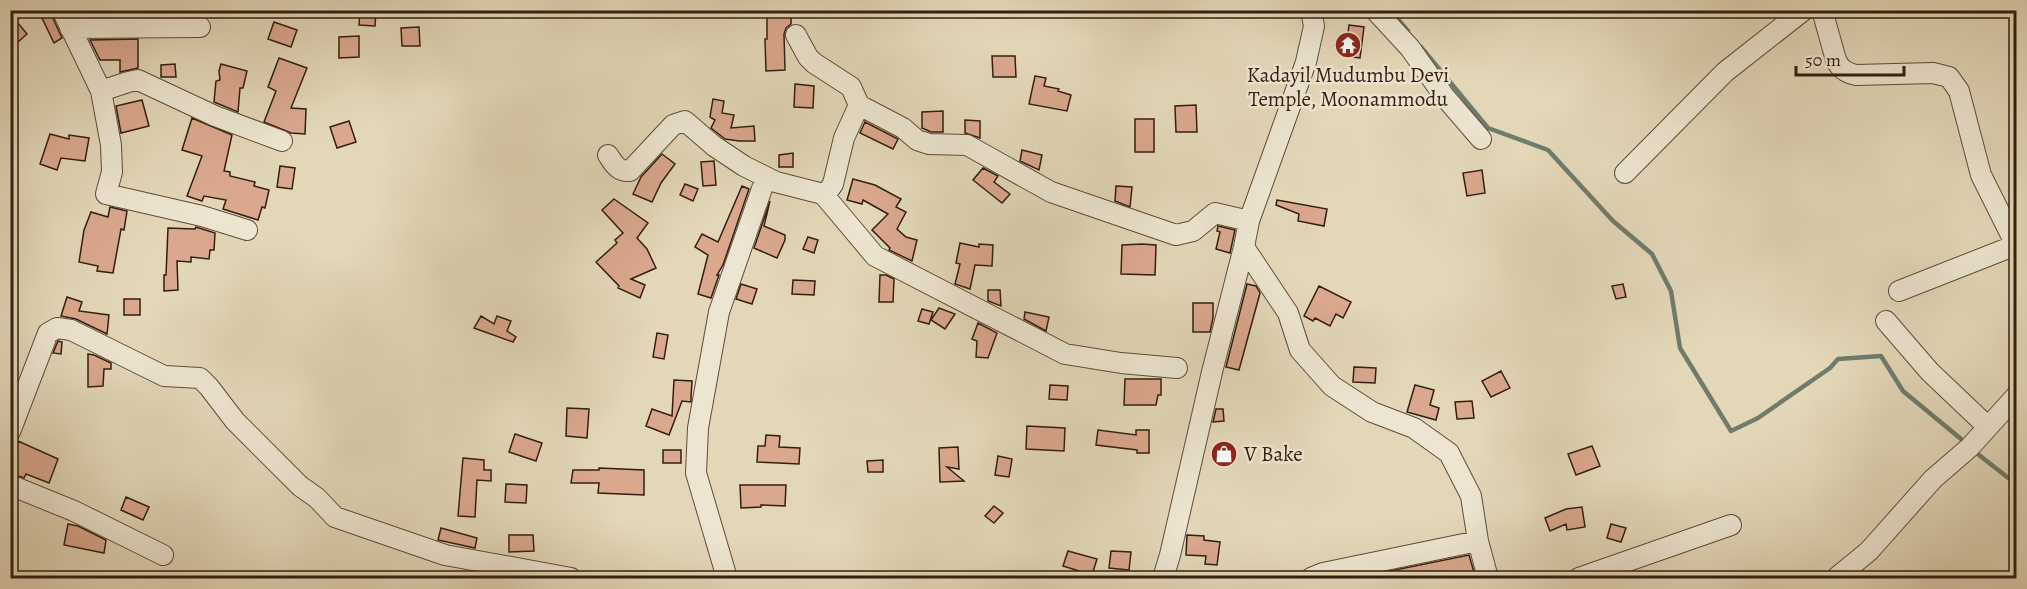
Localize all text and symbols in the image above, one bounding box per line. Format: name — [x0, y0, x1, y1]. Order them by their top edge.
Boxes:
temple icon: Kadayil Mudumbu Devi Temple, Moonammodu — [1333, 30, 1363, 60]
scale bar — [1796, 39, 1904, 77]
text: 50 m — [1805, 48, 1841, 72]
place label: Kadayil Mudumbu Devi Temple, Moonammodu — [1247, 61, 1449, 113]
shop icon: V Bake — [1209, 439, 1239, 469]
place label: V Bake — [1243, 440, 1303, 468]

